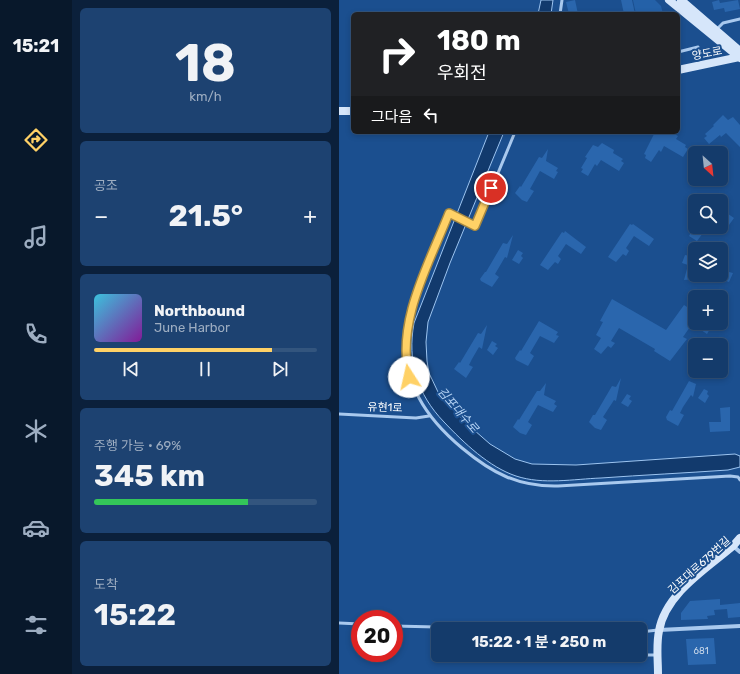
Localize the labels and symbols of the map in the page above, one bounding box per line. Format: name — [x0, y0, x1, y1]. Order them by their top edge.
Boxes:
street label: 양도로 — [691, 44, 723, 63]
north arrow — [688, 146, 728, 186]
pin — [474, 171, 508, 205]
position arrow — [388, 356, 430, 398]
water label: 김포대수로 — [435, 385, 482, 436]
street label: 유현1로 — [367, 400, 403, 415]
street label: 김포대로679번길 — [666, 534, 733, 597]
speed limit sign: 20 — [351, 610, 403, 662]
house number: 681 — [693, 646, 709, 656]

